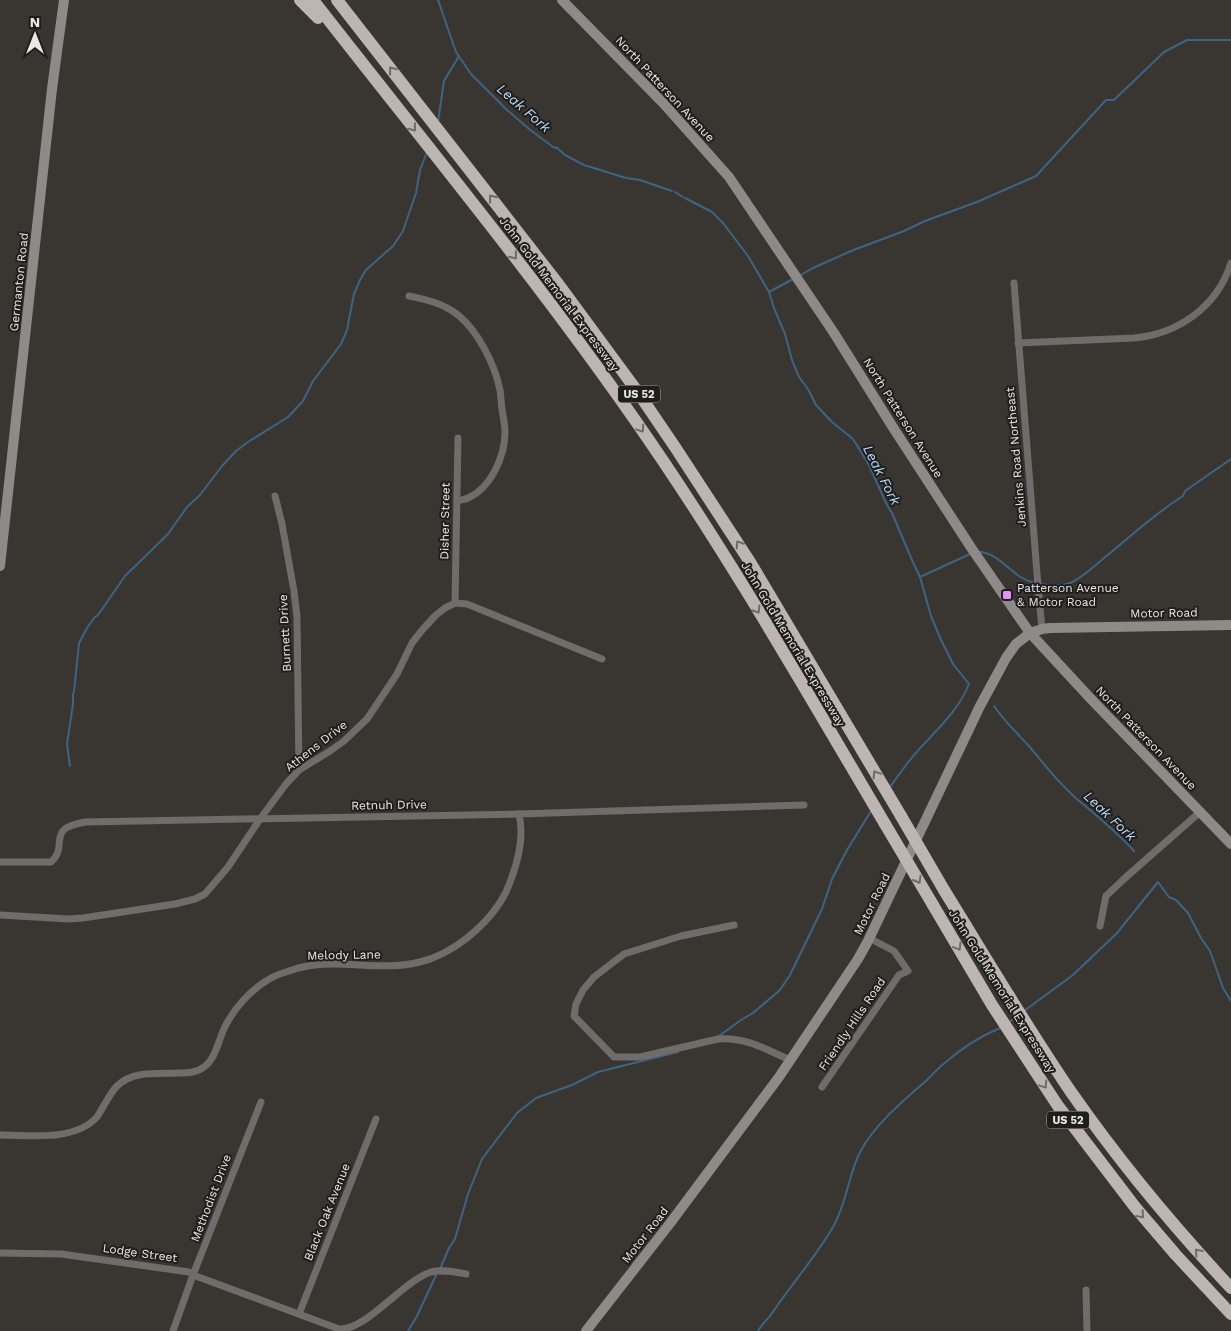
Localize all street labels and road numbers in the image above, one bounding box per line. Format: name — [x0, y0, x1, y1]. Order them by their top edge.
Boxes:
street label: North Patterson Avenue — [613, 33, 717, 145]
street label: John Gold Memorial Expressway — [496, 214, 622, 375]
street label: Germanton Road — [7, 232, 31, 332]
street label: North Patterson Avenue — [860, 355, 946, 481]
road number: US 52 — [618, 386, 660, 402]
street label: Jenkins Road Northeast — [1003, 387, 1029, 527]
street label: Disher Street — [437, 482, 453, 560]
street label: John Gold Memorial Expressway — [738, 559, 848, 730]
street label: Burnett Drive — [276, 594, 294, 672]
street label: Motor Road — [1130, 605, 1198, 621]
street label: North Patterson Avenue — [1093, 683, 1199, 793]
street label: Athens Drive — [282, 717, 350, 774]
street label: Retnuh Drive — [351, 797, 427, 813]
street label: Motor Road — [851, 871, 893, 937]
street label: John Gold Memorial Expressway — [946, 907, 1059, 1076]
street label: Melody Lane — [307, 947, 381, 963]
street label: Friendly Hills Road — [816, 975, 888, 1073]
road number: US 52 — [1047, 1112, 1089, 1128]
street label: Methodist Drive — [188, 1152, 234, 1244]
street label: Black Oak Avenue — [301, 1161, 353, 1263]
street label: Motor Road — [619, 1204, 671, 1266]
street label: Lodge Street — [102, 1241, 178, 1265]

